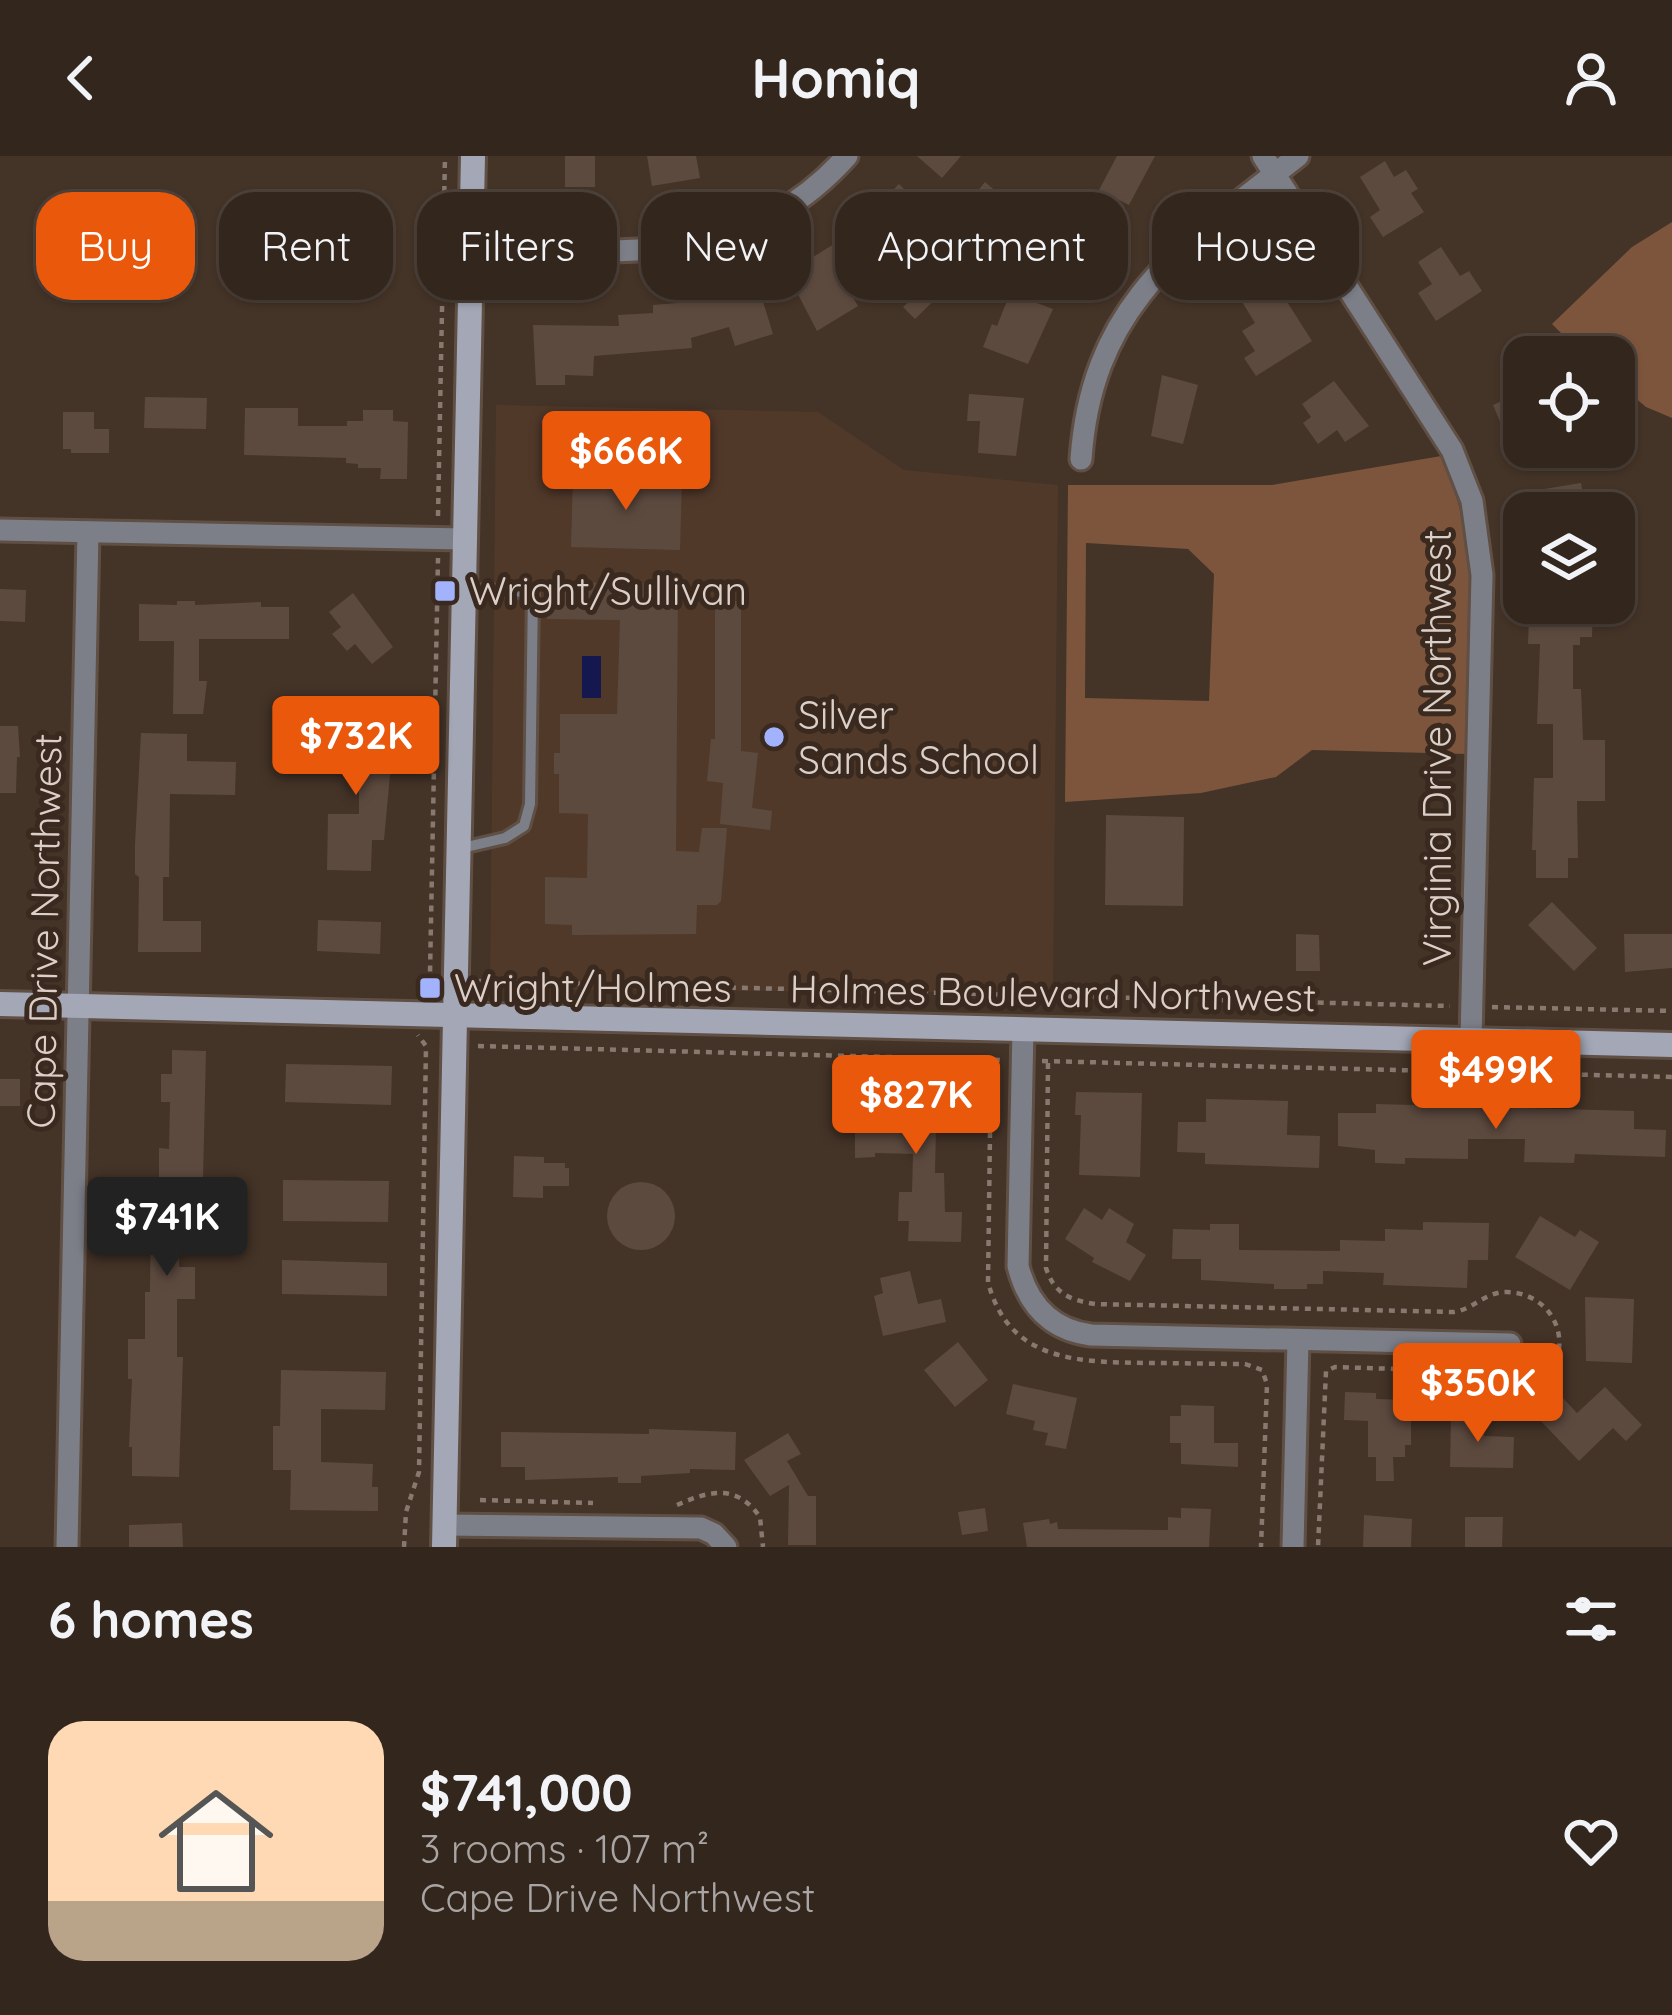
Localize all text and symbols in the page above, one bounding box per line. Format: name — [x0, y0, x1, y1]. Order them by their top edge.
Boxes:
text: Homiq — [752, 44, 920, 112]
icon: back — [48, 45, 114, 111]
icon: person — [1558, 45, 1624, 111]
chip: Buy — [36, 192, 195, 300]
chip: Rent — [219, 192, 393, 300]
chip: Filters — [417, 192, 617, 300]
chip: New — [641, 192, 811, 300]
chip: Apartment — [835, 192, 1128, 300]
chip: House — [1152, 192, 1359, 300]
map controls — [1503, 336, 1635, 624]
button: locate — [1503, 336, 1635, 468]
pin: $666K — [542, 411, 710, 513]
text: $666K — [569, 425, 683, 474]
button: layers — [1503, 492, 1635, 624]
street label: Virginia Drive Northwest — [1412, 530, 1461, 966]
place label: Wright/Sullivan — [469, 566, 747, 615]
marker: Wright/Sullivan — [432, 578, 458, 604]
place label: Silver Sands School — [798, 690, 1039, 784]
pin: $732K — [272, 696, 440, 798]
text: $732K — [299, 710, 413, 759]
marker: Silver Sands School — [761, 724, 787, 750]
street label: Cape Drive Northwest — [16, 733, 71, 1129]
place label: Wright/Holmes — [454, 963, 732, 1012]
street label: Holmes Boulevard Northwest — [789, 963, 1317, 1022]
marker: Wright/Holmes — [417, 975, 443, 1001]
pin: $499K — [1412, 1030, 1580, 1132]
text: $499K — [1438, 1044, 1554, 1093]
pin: $827K — [832, 1055, 1000, 1157]
text: $827K — [859, 1069, 973, 1118]
pin: $741K — [83, 1177, 251, 1279]
text: $741K — [114, 1191, 220, 1240]
pin: $350K — [1394, 1343, 1562, 1445]
text: $350K — [1420, 1357, 1536, 1406]
icon: filters — [1558, 1586, 1624, 1652]
text: 6 homes — [48, 1587, 254, 1651]
text: $741,000 — [420, 1760, 633, 1824]
icon: home — [144, 1769, 288, 1913]
icon: heart — [1558, 1808, 1624, 1874]
text: 3 rooms · 107 m² — [420, 1824, 709, 1873]
text: Cape Drive Northwest — [420, 1873, 815, 1922]

